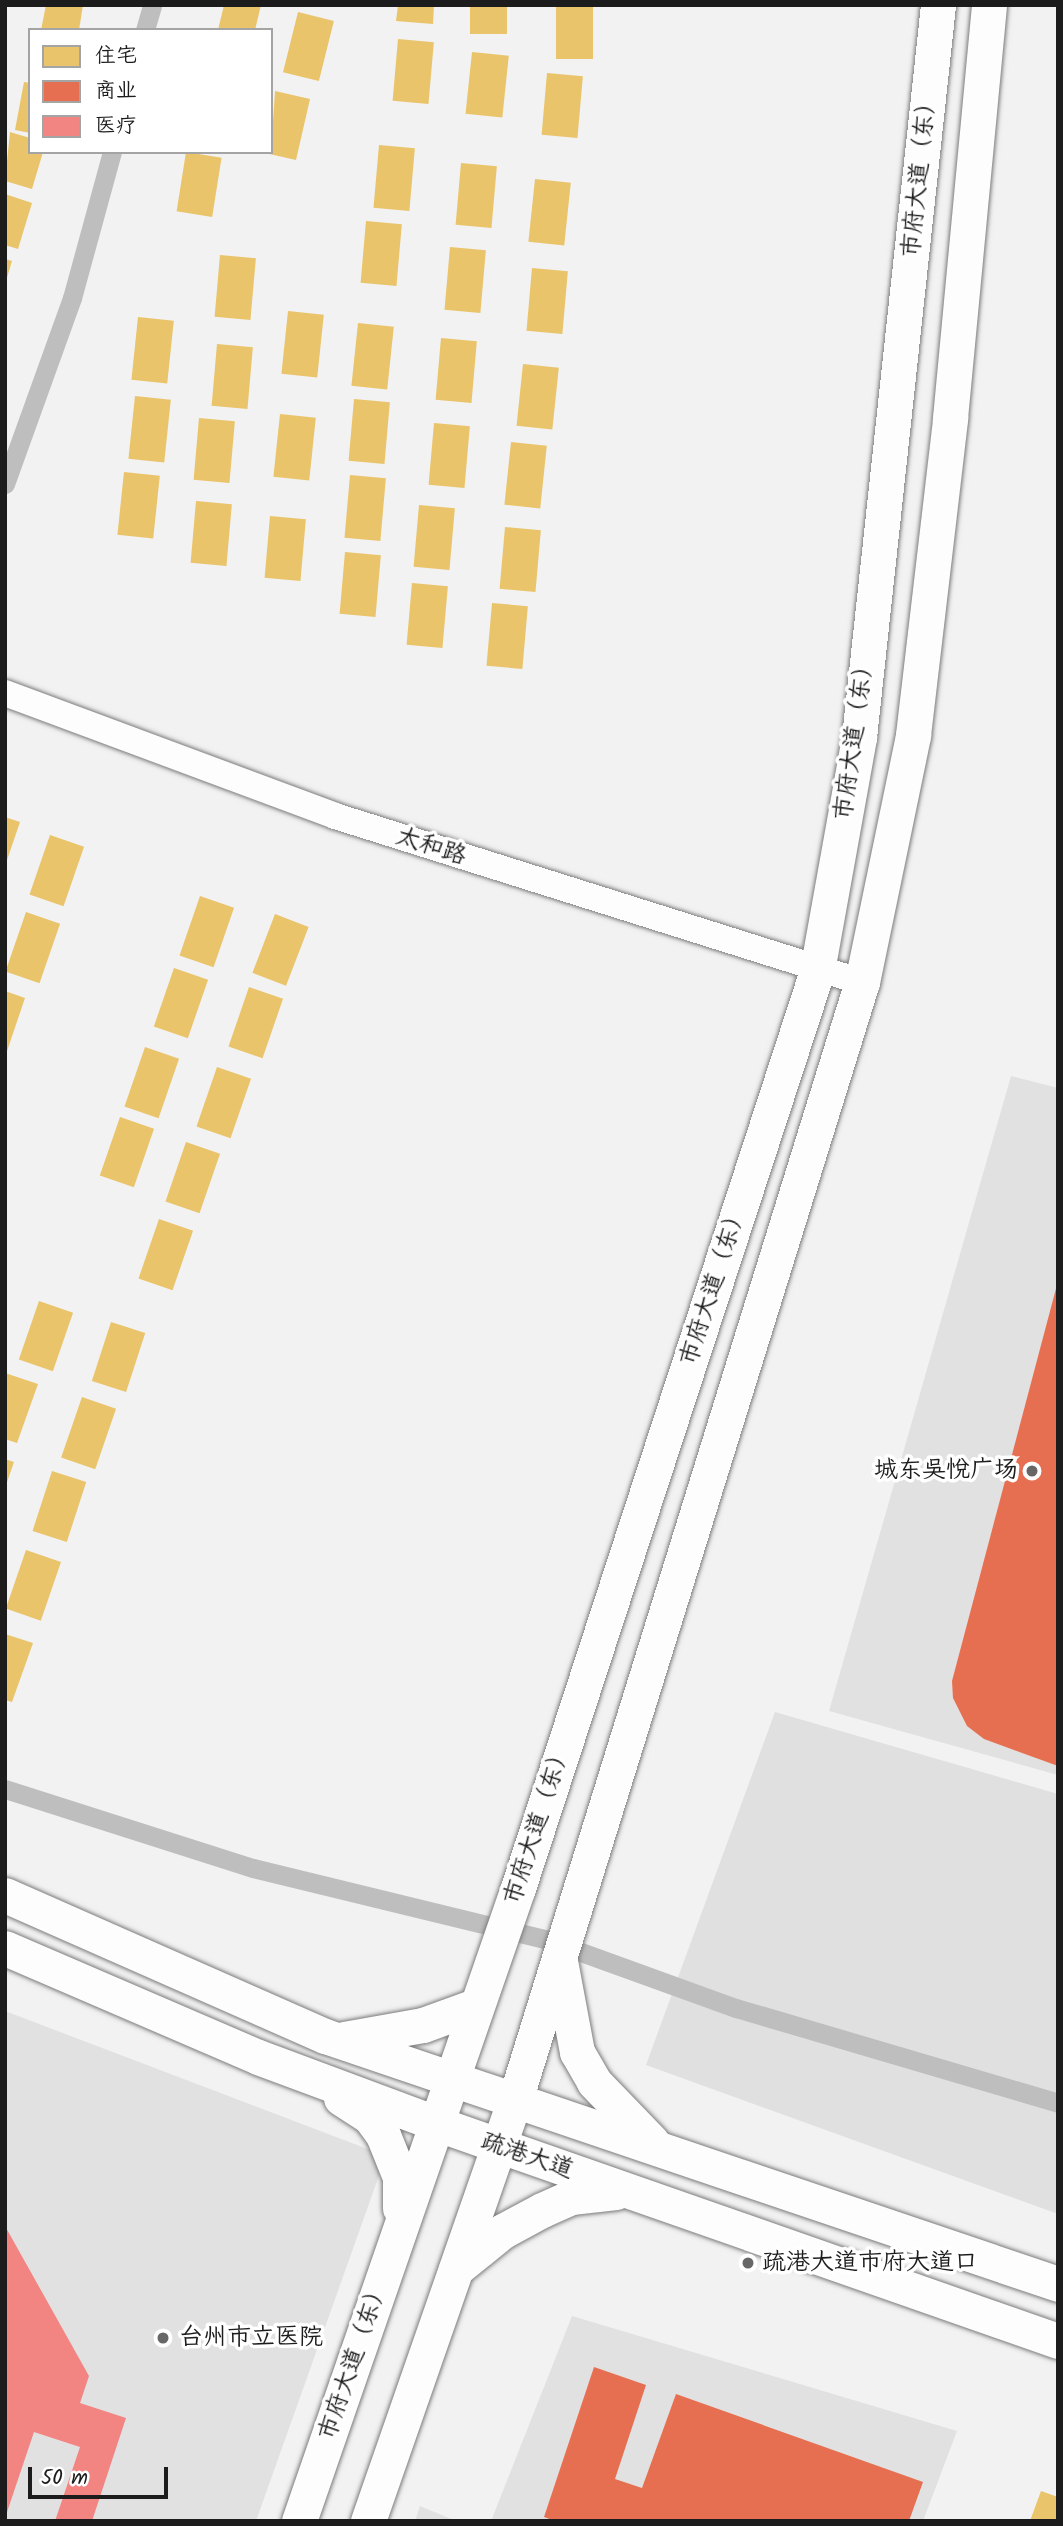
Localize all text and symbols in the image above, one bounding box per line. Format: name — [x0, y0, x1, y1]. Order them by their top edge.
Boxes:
legend — [28, 28, 273, 154]
text: 住宅 — [95, 40, 137, 73]
text: 商业 — [95, 75, 137, 108]
street label: 市府大道（东） — [897, 89, 943, 259]
text: 医疗 — [95, 110, 137, 143]
street label: 市府大道（东） — [829, 652, 881, 822]
street label: 太和路 — [392, 822, 470, 872]
street label: 市府大道（东） — [674, 1201, 754, 1369]
place label: 城东吴悦广场 — [874, 1457, 1018, 1485]
marker: 城东吴悦广场 — [1024, 1463, 1040, 1479]
street label: 市府大道（东） — [498, 1740, 578, 1908]
street label: 疏港大道 — [477, 2127, 577, 2185]
place label: 疏港大道市府大道口 — [762, 2249, 978, 2277]
marker: 疏港大道市府大道口 — [740, 2255, 756, 2271]
street label: 市府大道（东） — [313, 2276, 395, 2444]
place label: 台州市立医院 — [179, 2324, 323, 2352]
marker: 台州市立医院 — [153, 2328, 173, 2348]
scale bar — [32, 2452, 172, 2496]
text: 50 m — [41, 2462, 88, 2495]

